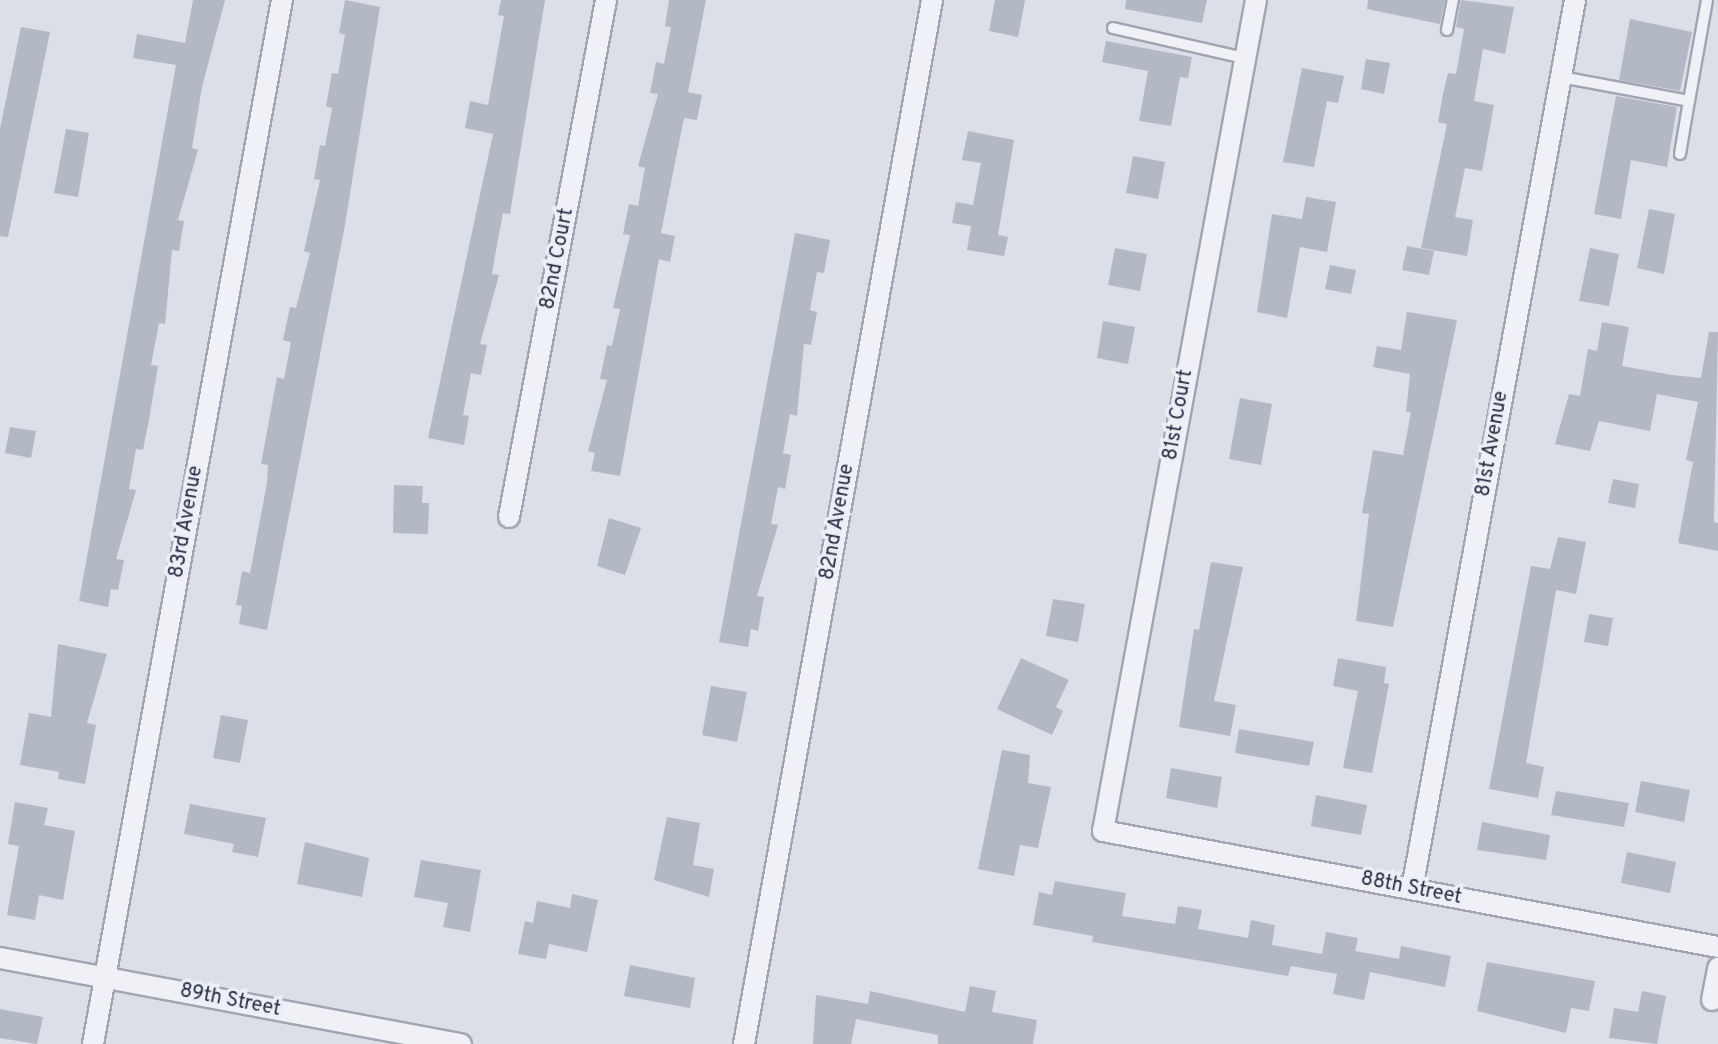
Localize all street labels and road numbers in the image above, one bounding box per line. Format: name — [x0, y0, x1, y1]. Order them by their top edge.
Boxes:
street label: 82nd Court — [536, 206, 580, 312]
street label: 81st Court — [1159, 368, 1199, 462]
street label: 81st Avenue — [1472, 389, 1514, 499]
street label: 82nd Avenue — [816, 462, 860, 582]
street label: 83rd Avenue — [165, 464, 209, 580]
street label: 88th Street — [1359, 867, 1463, 911]
street label: 89th Street — [178, 979, 282, 1023]

